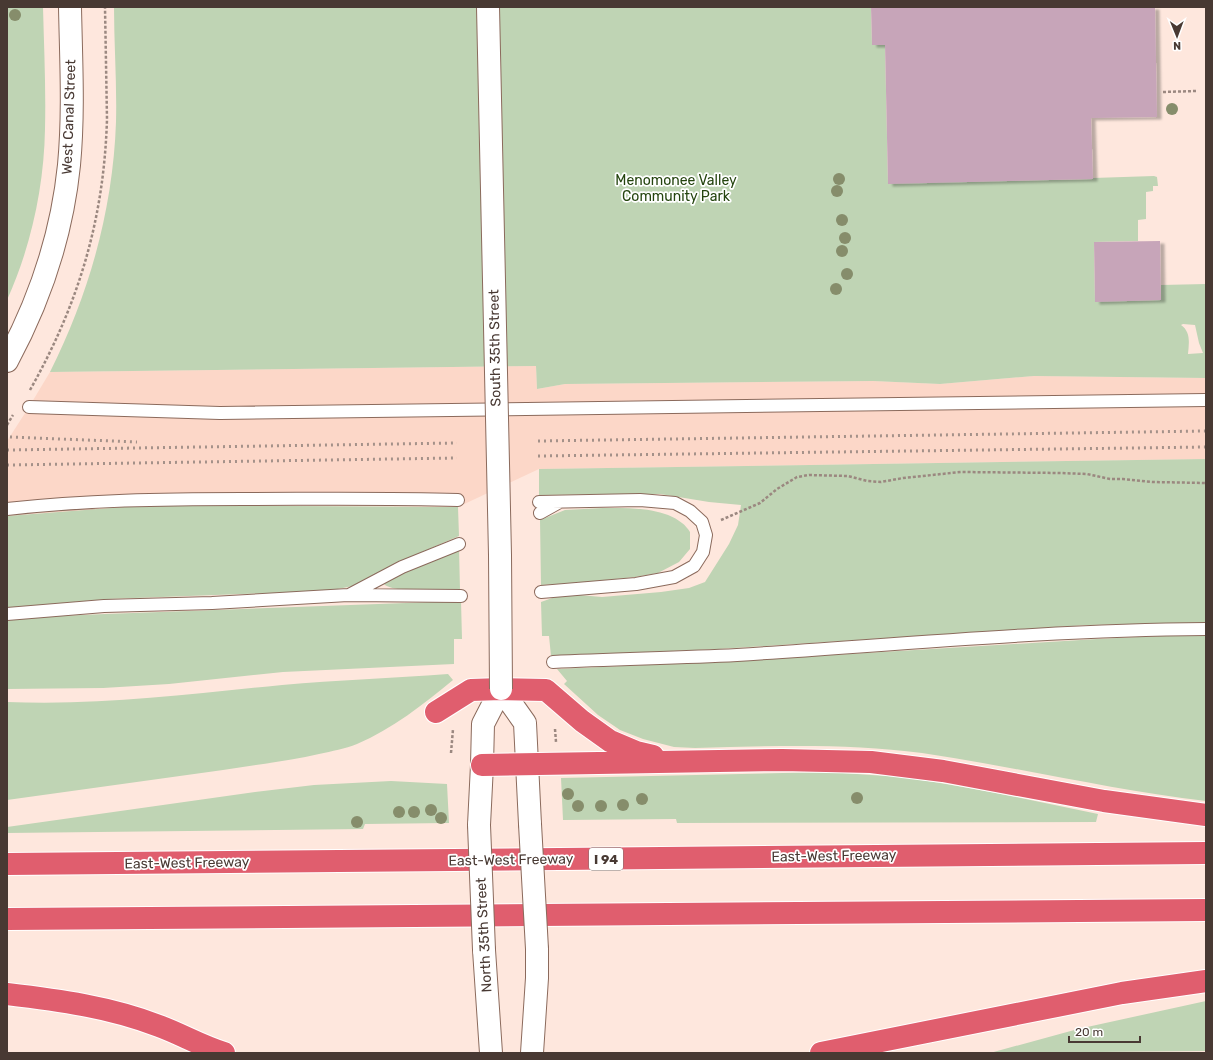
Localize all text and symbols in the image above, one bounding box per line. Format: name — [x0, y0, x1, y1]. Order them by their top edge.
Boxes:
north arrow — [1157, 16, 1197, 56]
text: N — [1173, 39, 1181, 52]
street label: West Canal Street — [58, 59, 80, 175]
park label: Menomonee Valley Community Park — [615, 172, 737, 205]
street label: South 35th Street — [485, 289, 505, 407]
street label: East-West Freeway — [771, 846, 897, 866]
road number: I 94 — [589, 848, 623, 870]
street label: East-West Freeway — [448, 850, 574, 870]
street label: East-West Freeway — [124, 853, 250, 873]
street label: North 35th Street — [472, 877, 496, 993]
scale bar — [1069, 1018, 1140, 1044]
text: 20 m — [1075, 1025, 1103, 1039]

